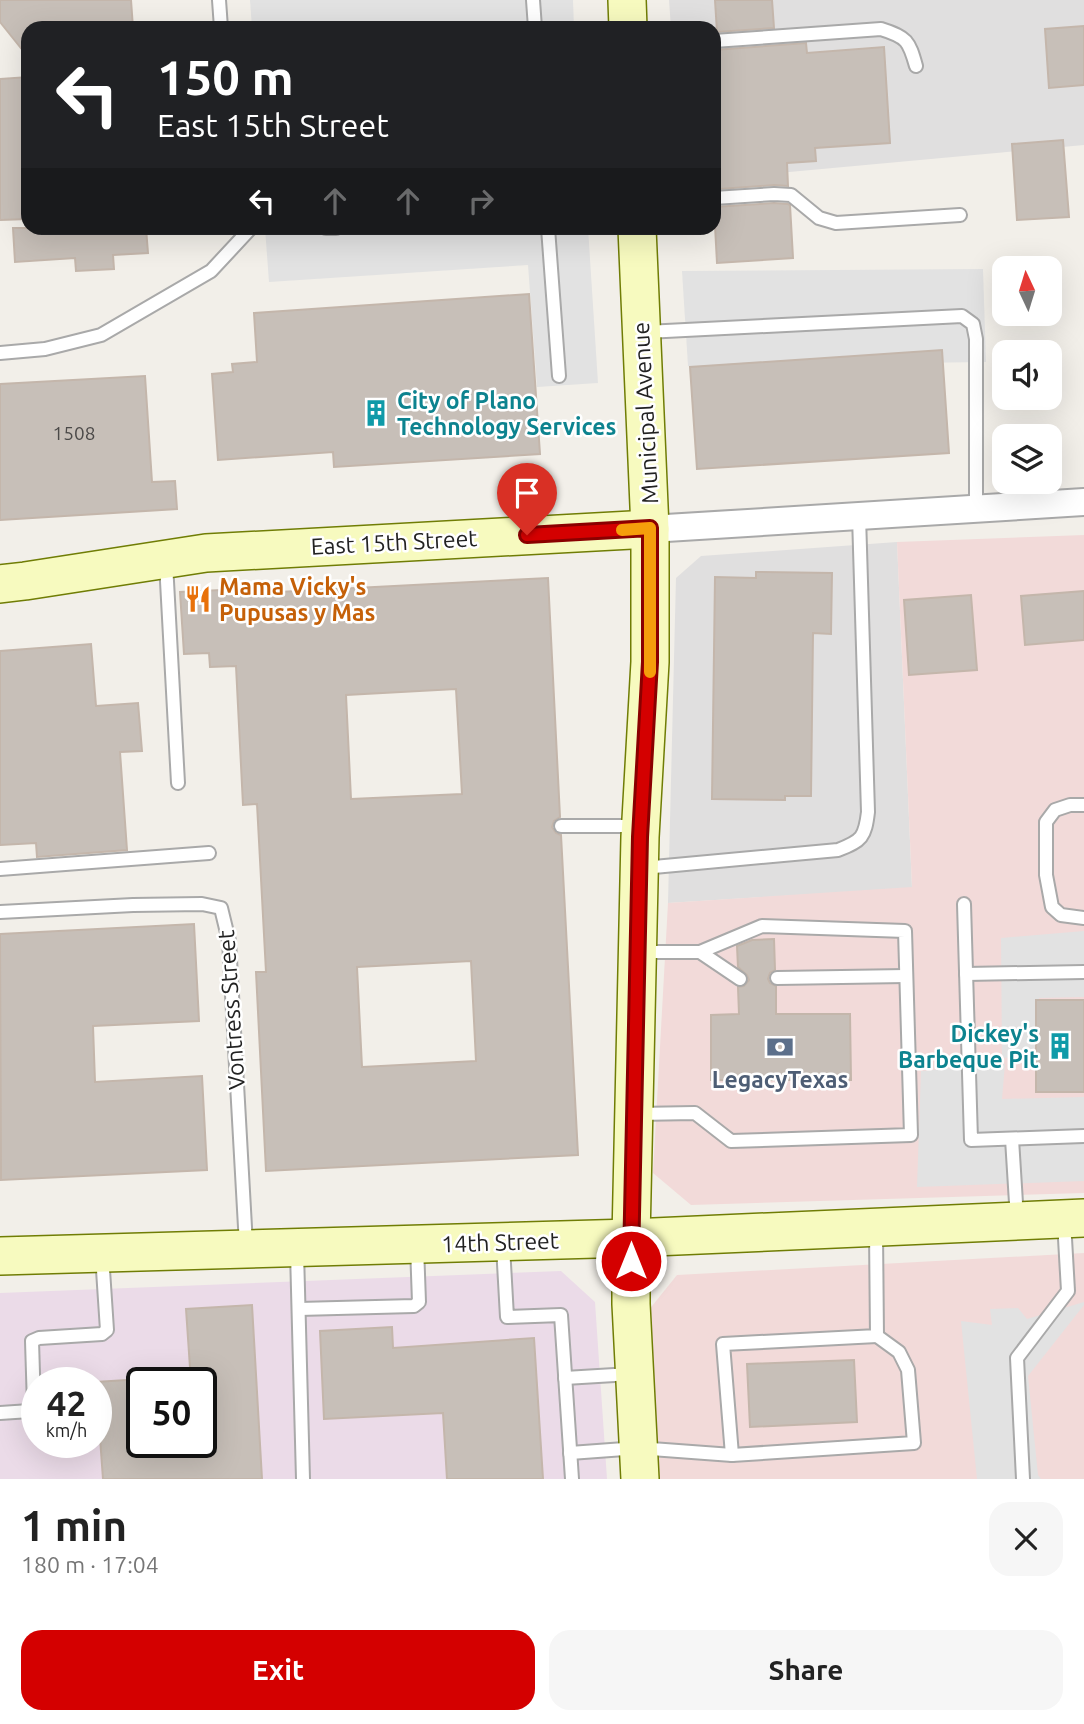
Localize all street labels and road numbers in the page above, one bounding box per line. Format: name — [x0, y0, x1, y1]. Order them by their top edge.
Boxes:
street label: Municipal Avenue — [628, 321, 662, 505]
street label: East 15th Street — [310, 525, 478, 559]
street label: Vontress Street — [213, 929, 249, 1091]
street label: 14th Street — [441, 1227, 559, 1257]

